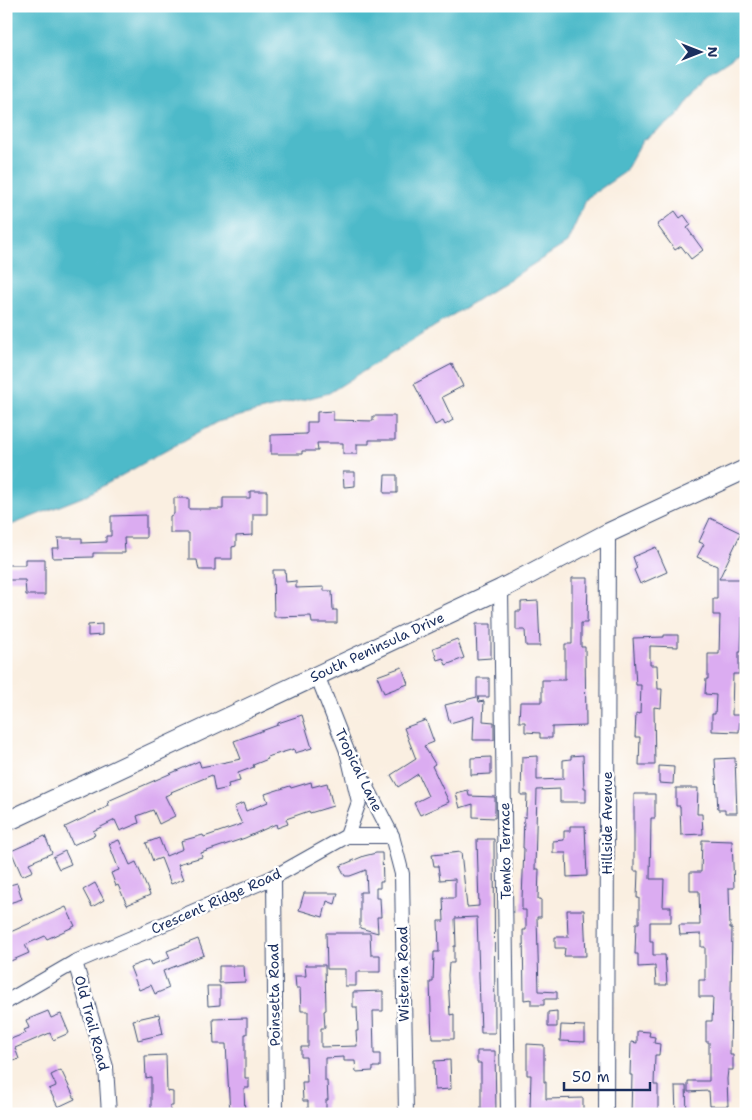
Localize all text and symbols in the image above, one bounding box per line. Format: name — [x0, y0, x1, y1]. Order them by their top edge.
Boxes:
north arrow — [674, 28, 724, 78]
text: N — [704, 46, 722, 58]
street label: South Peninsula Drive — [307, 608, 447, 686]
street label: Tropical Lane — [331, 725, 387, 815]
street label: Hillside Avenue — [598, 771, 616, 875]
street label: Temko Terrace — [495, 802, 515, 900]
street label: Crescent Ridge Road — [148, 864, 284, 938]
street label: Wisteria Road — [393, 926, 413, 1022]
street label: Poinsetta Road — [264, 943, 284, 1047]
street label: Old Trail Road — [71, 973, 113, 1073]
scale bar — [564, 1060, 651, 1092]
text: 50 m — [572, 1067, 610, 1087]

